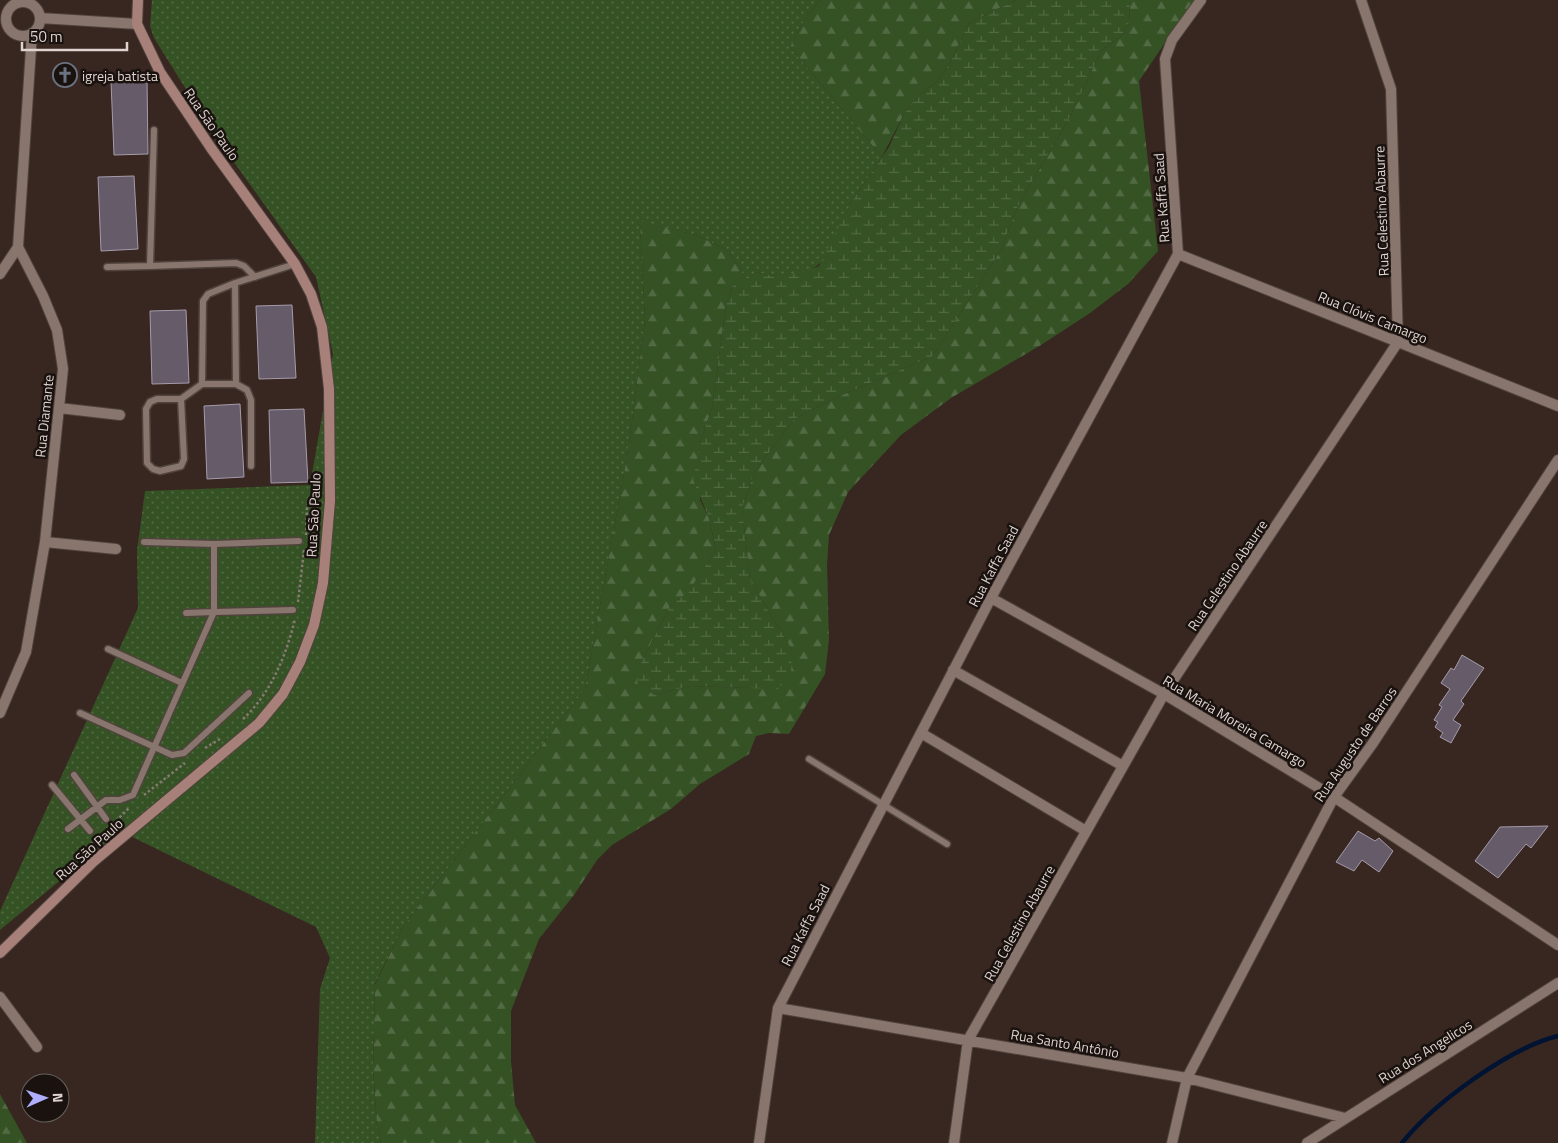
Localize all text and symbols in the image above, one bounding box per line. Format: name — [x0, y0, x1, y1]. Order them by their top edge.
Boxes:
scale bar — [22, 20, 128, 52]
text: 50 m — [30, 25, 63, 48]
church icon: igreja batista — [52, 62, 78, 88]
place label: igreja batista — [82, 65, 158, 86]
street label: Rua São Paulo — [179, 83, 245, 165]
street label: Rua Celestino Abaurre — [1368, 146, 1394, 276]
street label: Rua Kaffa Saad — [1147, 153, 1175, 243]
street label: Rua Clóvis Camargo — [1315, 285, 1431, 349]
street label: Rua Diamante — [29, 373, 59, 459]
street label: Rua São Paulo — [300, 472, 326, 558]
street label: Rua Celestino Abaurre — [1182, 515, 1272, 635]
street label: Rua Kaffa Saad — [963, 522, 1023, 610]
street label: Rua Maria Moreira Camargo — [1159, 670, 1311, 772]
street label: Rua Augusto de Barros — [1309, 682, 1401, 806]
street label: Rua São Paulo — [51, 813, 127, 885]
street label: Rua Celestino Abaurre — [978, 861, 1060, 985]
street label: Rua Kaffa Saad — [775, 880, 835, 970]
street label: Rua dos Angelicos — [1374, 1014, 1476, 1088]
street label: Rua Santo Antônio — [1009, 1023, 1121, 1063]
north arrow — [20, 1073, 70, 1123]
text: N — [48, 1092, 69, 1103]

